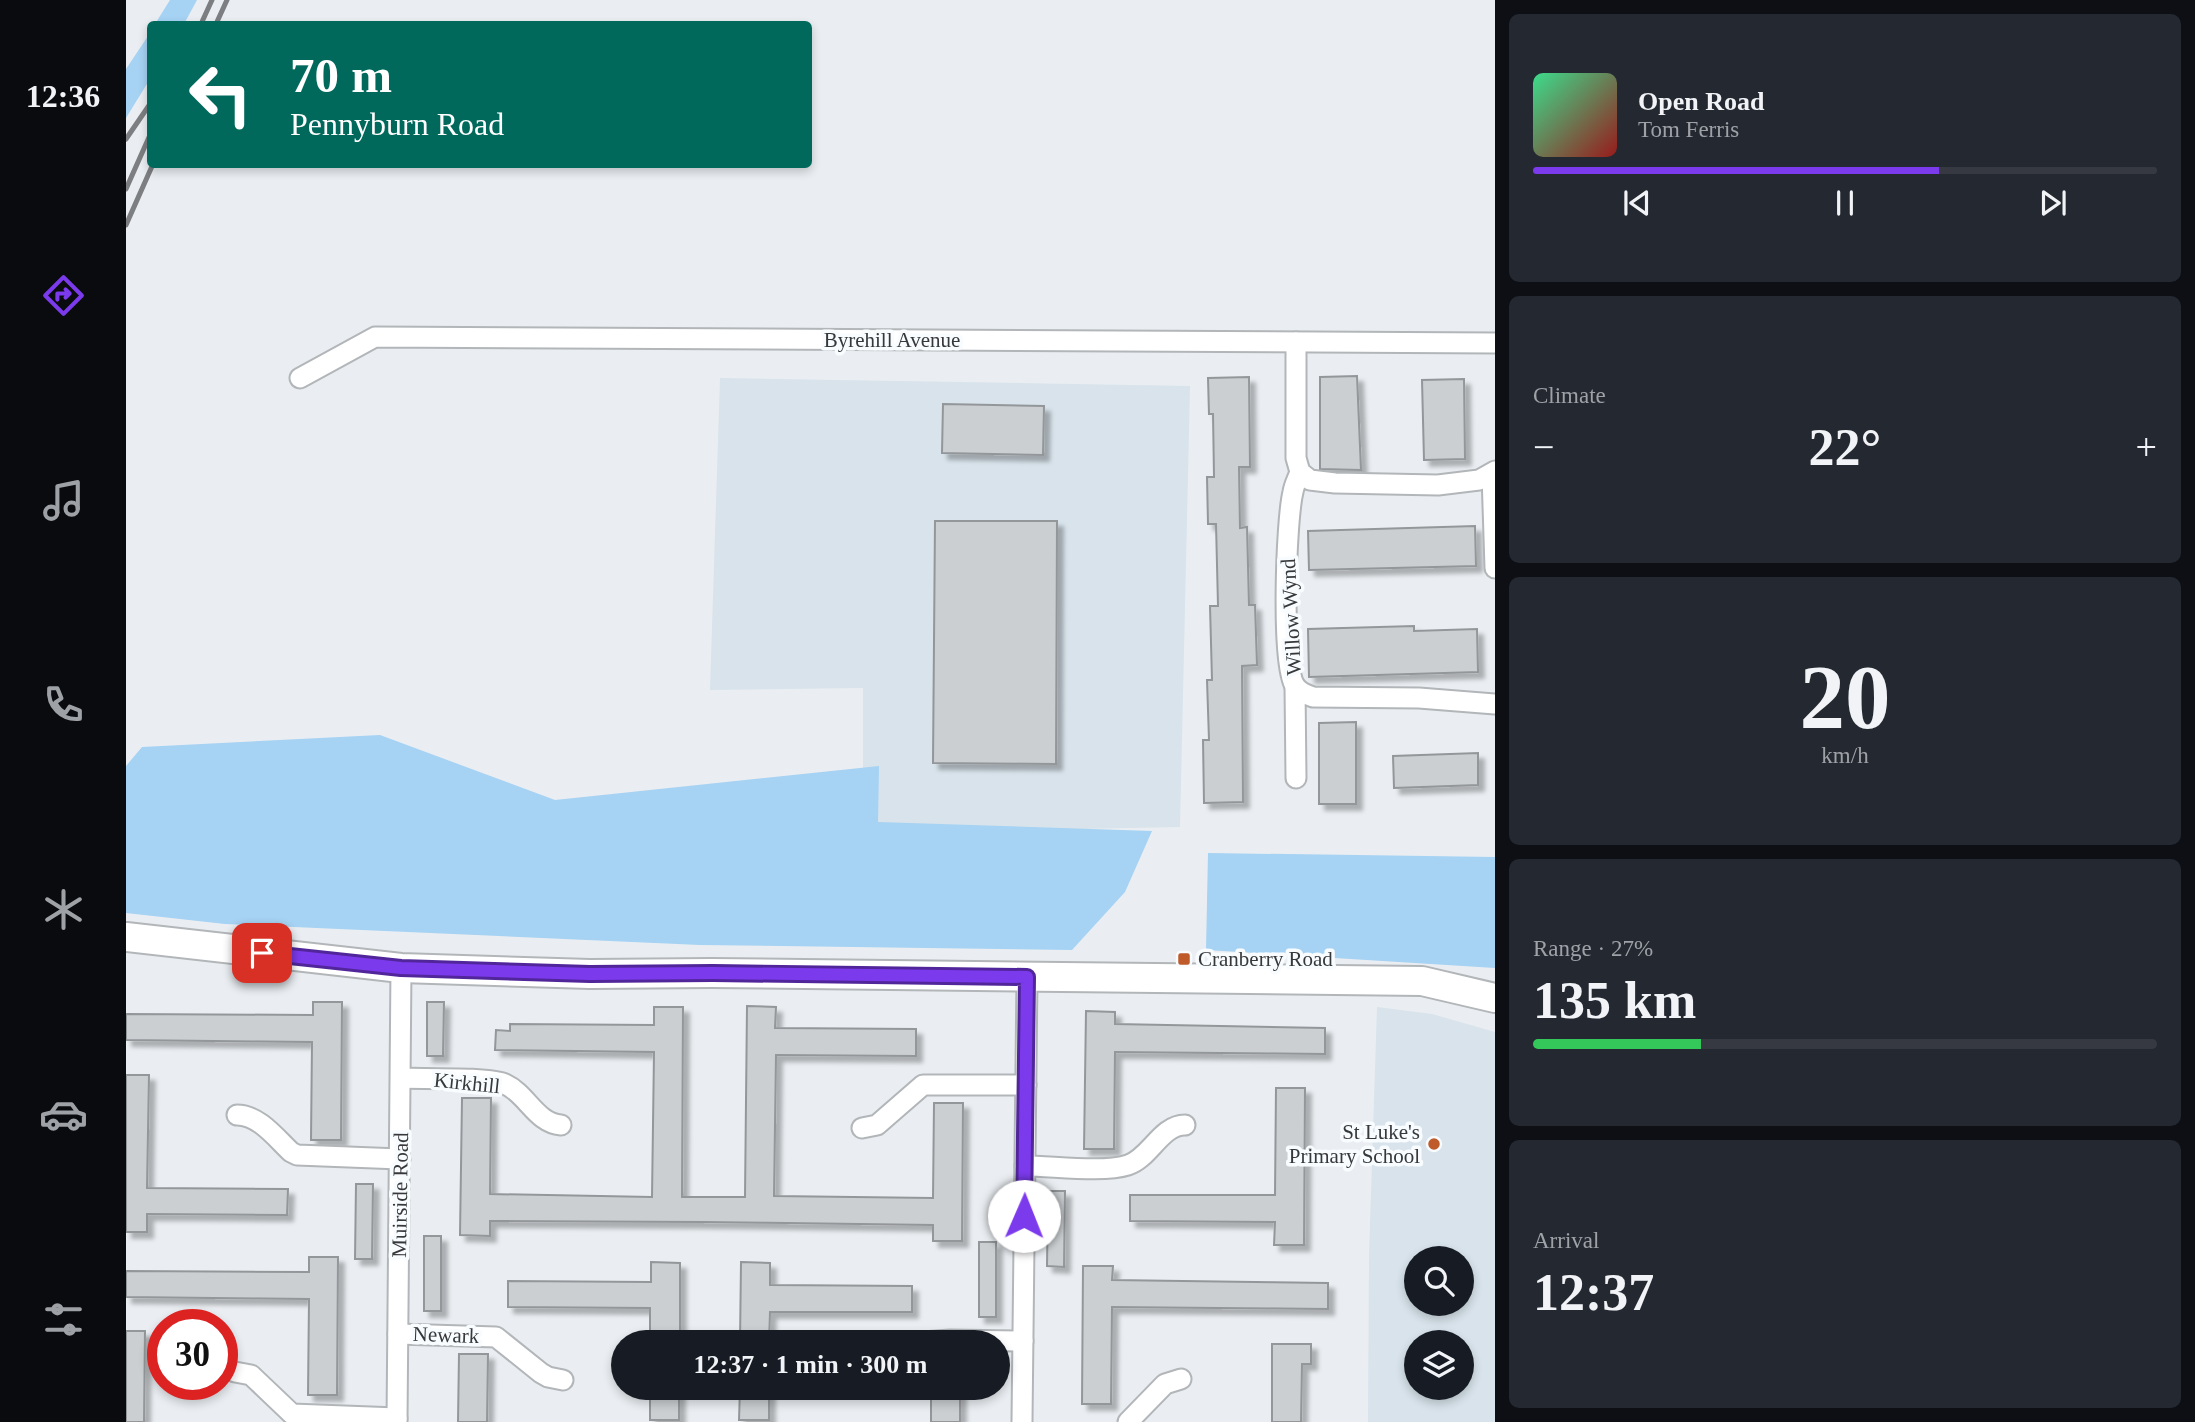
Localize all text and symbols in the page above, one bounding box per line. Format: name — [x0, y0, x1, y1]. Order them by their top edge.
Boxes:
text: 70 m — [290, 48, 392, 103]
icon: left — [175, 49, 266, 140]
text: 12:36 — [26, 78, 100, 114]
text: Open Road — [1638, 87, 1764, 116]
text: Pennyburn Road — [290, 106, 504, 142]
text: Tom Ferris — [1638, 117, 1739, 142]
icon: previous — [1618, 184, 1656, 222]
icon: pause — [1826, 184, 1864, 222]
icon: next — [2034, 184, 2072, 222]
icon: directions — [39, 271, 88, 320]
street label: Byrehill Avenue — [824, 328, 960, 352]
text: Climate — [1533, 383, 1606, 408]
text: 22° — [1809, 419, 1881, 476]
text: − — [1533, 426, 1554, 468]
text: + — [2136, 426, 2157, 468]
icon: music — [39, 476, 88, 525]
street label: Willow Wynd — [1276, 557, 1306, 676]
text: 20 — [1800, 647, 1891, 748]
icon: phone — [39, 680, 88, 729]
text: km/h — [1821, 743, 1869, 768]
icon: climate — [39, 885, 88, 934]
pin — [232, 923, 292, 983]
icon: arrive — [243, 934, 281, 972]
text: Range · 27% — [1533, 936, 1653, 961]
place label: Cranberry Road — [1198, 947, 1333, 971]
marker: Cranberry Road — [1176, 951, 1192, 967]
text: 135 km — [1533, 972, 1696, 1029]
street label: Kirkhill — [433, 1068, 501, 1098]
icon: car — [39, 1090, 88, 1139]
place label: St Luke's Primary School — [1289, 1120, 1420, 1168]
street label: Muirside Road — [387, 1132, 413, 1258]
marker: St Luke's Primary School — [1426, 1136, 1442, 1152]
position arrow — [987, 1179, 1061, 1253]
text: Arrival — [1533, 1228, 1599, 1253]
map controls — [1404, 1246, 1474, 1400]
button: search — [1404, 1246, 1474, 1316]
text: 12:37 — [1533, 1264, 1654, 1321]
icon: filters — [39, 1295, 88, 1344]
speed limit sign: 30 — [147, 1309, 238, 1400]
street label: Newark — [412, 1322, 480, 1348]
button: layers — [1404, 1330, 1474, 1400]
text: 12:37 · 1 min · 300 m — [694, 1350, 928, 1379]

